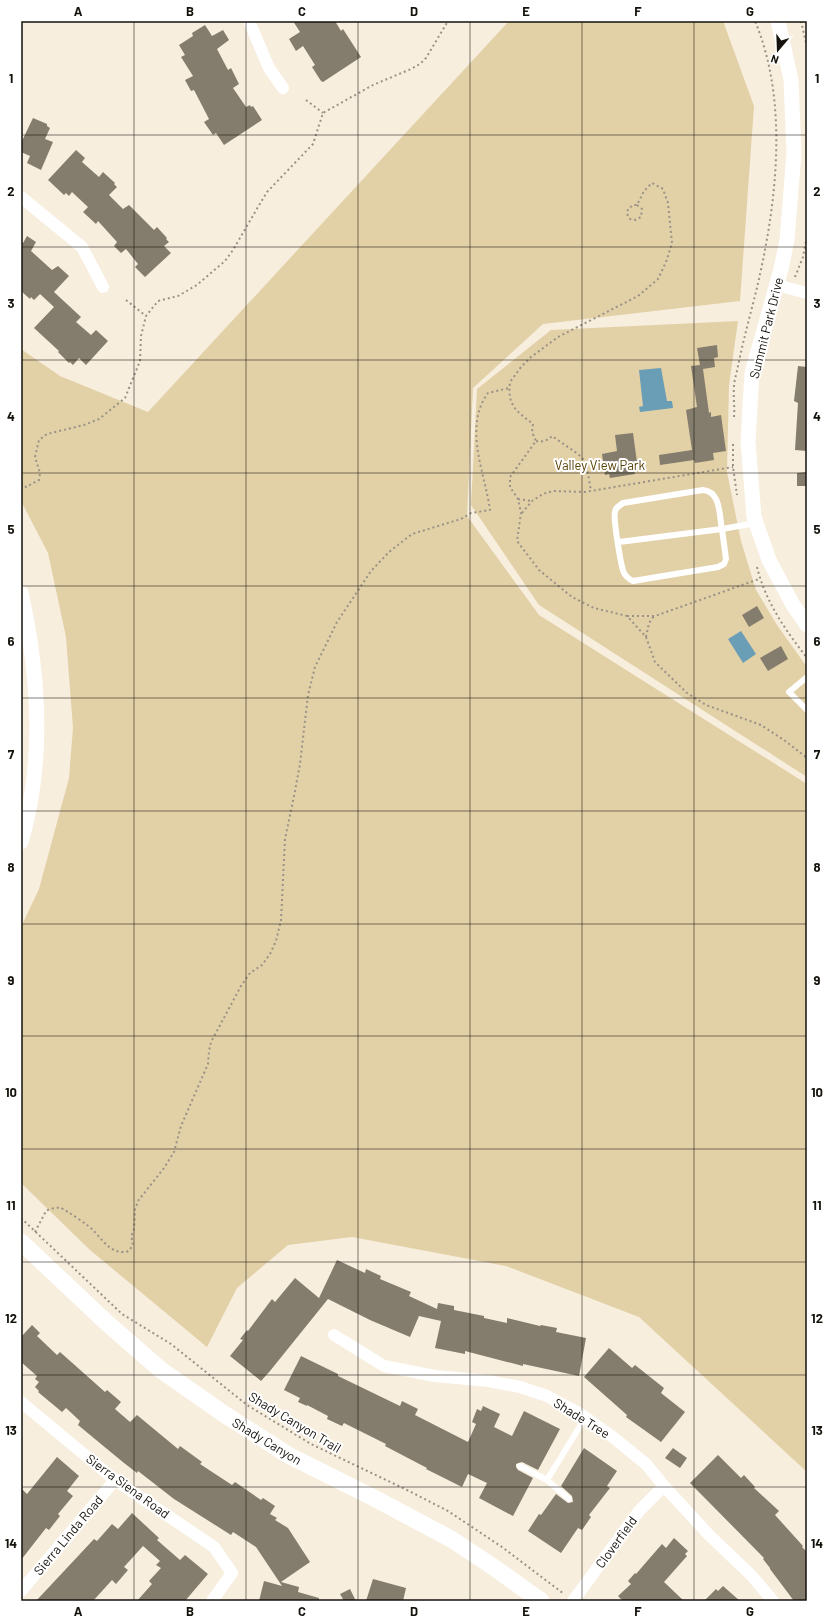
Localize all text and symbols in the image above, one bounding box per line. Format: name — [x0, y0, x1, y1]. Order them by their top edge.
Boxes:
text: A — [74, 3, 83, 19]
text: B — [186, 3, 194, 19]
text: C — [298, 3, 306, 19]
text: D — [410, 3, 418, 19]
text: E — [522, 3, 530, 19]
text: F — [634, 3, 642, 19]
text: G — [746, 3, 754, 19]
north arrow — [758, 30, 798, 70]
text: N — [769, 53, 780, 67]
text: 1 — [9, 70, 13, 86]
text: 1 — [815, 70, 819, 86]
text: 2 — [7, 183, 15, 199]
text: 2 — [813, 183, 821, 199]
street label: Summit Park Drive — [746, 276, 786, 380]
text: 3 — [7, 295, 15, 311]
text: 3 — [813, 295, 821, 311]
text: 4 — [7, 408, 15, 424]
text: 4 — [813, 408, 821, 424]
park label: Valley View Park — [555, 457, 646, 473]
text: 5 — [7, 521, 15, 537]
text: 5 — [813, 521, 821, 537]
text: 6 — [8, 633, 15, 649]
text: 6 — [814, 633, 821, 649]
text: 7 — [8, 746, 15, 762]
text: 7 — [814, 746, 821, 762]
text: 8 — [7, 859, 15, 875]
text: 8 — [813, 859, 821, 875]
text: 9 — [8, 972, 15, 988]
text: 9 — [814, 972, 821, 988]
text: 10 — [5, 1084, 17, 1100]
text: 10 — [811, 1084, 823, 1100]
text: 11 — [6, 1197, 16, 1213]
text: 11 — [812, 1197, 822, 1213]
text: 12 — [5, 1310, 17, 1326]
text: 12 — [811, 1310, 823, 1326]
street label: Shady Canyon Trail — [246, 1388, 344, 1456]
street label: Shade Tree — [551, 1394, 613, 1442]
street label: Shady Canyon — [229, 1414, 305, 1468]
text: 13 — [5, 1422, 17, 1438]
text: 13 — [811, 1422, 823, 1438]
street label: Sierra Siena Road — [83, 1450, 173, 1522]
street label: Sierra Linda Road — [30, 1492, 106, 1578]
street label: Cloverfield — [592, 1513, 640, 1571]
text: 14 — [5, 1535, 17, 1551]
text: 14 — [811, 1535, 823, 1551]
text: A — [74, 1603, 83, 1619]
text: B — [186, 1603, 194, 1619]
text: C — [298, 1603, 306, 1619]
text: D — [410, 1603, 418, 1619]
text: E — [522, 1603, 530, 1619]
text: F — [634, 1603, 642, 1619]
text: G — [746, 1603, 754, 1619]

